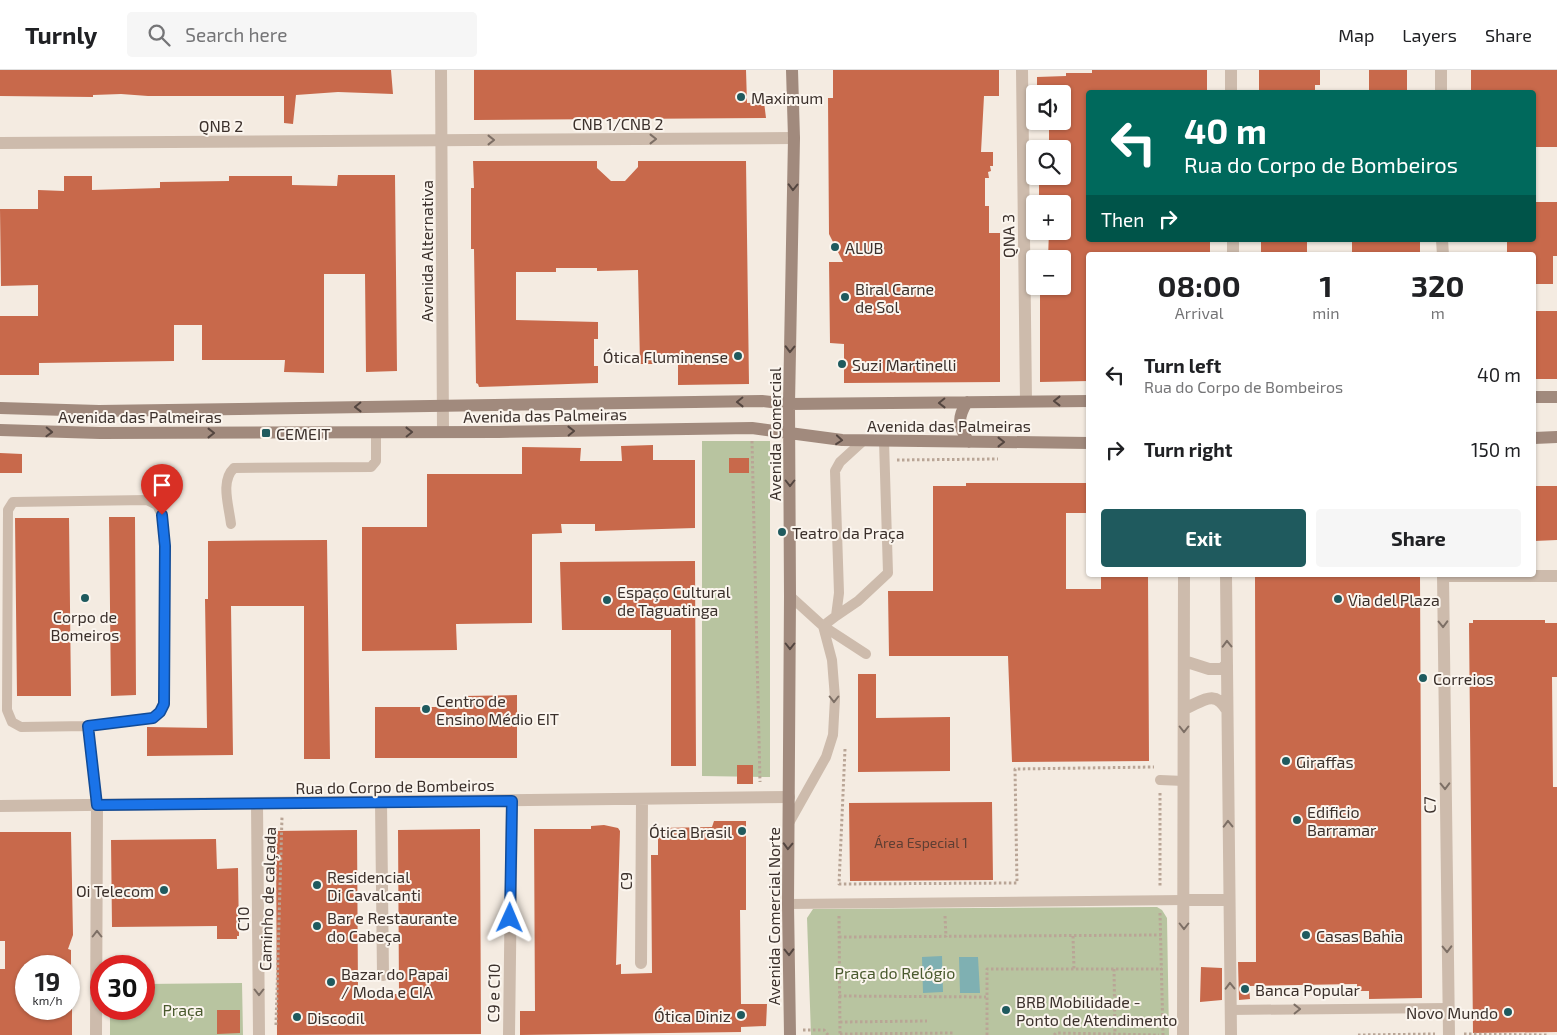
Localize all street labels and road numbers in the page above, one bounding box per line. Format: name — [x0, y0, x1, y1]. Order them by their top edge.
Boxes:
street label: CNB 1/CNB 2 — [572, 114, 664, 133]
street label: QNB 2 — [199, 116, 243, 136]
street label: Avenida Alternativa — [417, 180, 436, 322]
street label: QNA 3 — [998, 214, 1019, 258]
street label: Avenida Comercial — [765, 367, 784, 501]
street label: Avenida das Palmeiras — [463, 404, 627, 426]
street label: Avenida das Palmeiras — [58, 407, 222, 426]
street label: Avenida das Palmeiras — [867, 416, 1031, 435]
street label: Rua do Corpo de Bombeiros — [295, 775, 495, 797]
street label: C7 — [1419, 796, 1439, 814]
street label: Caminho de calçada — [255, 827, 280, 972]
street label: Avenida Comercial Norte — [764, 827, 783, 1005]
street label: C9 — [616, 872, 635, 890]
street label: C10 — [233, 906, 252, 932]
street label: C9 e C10 — [483, 963, 503, 1023]

